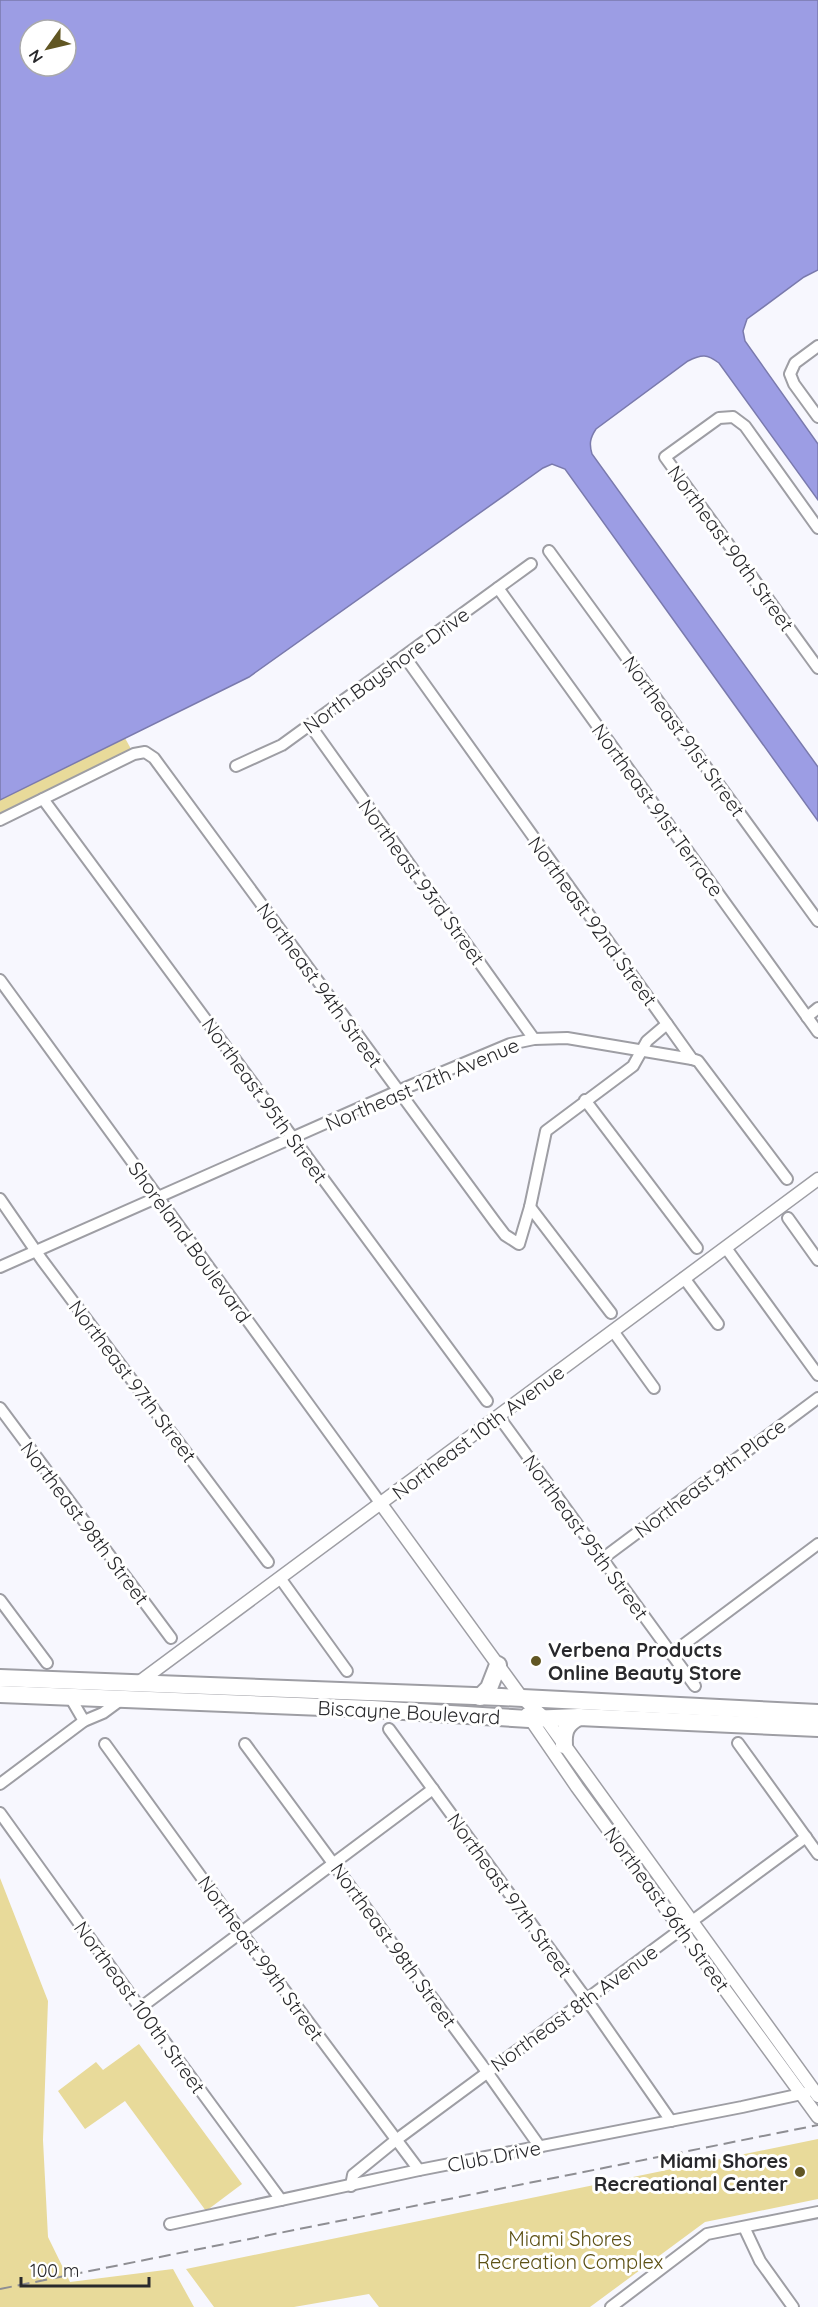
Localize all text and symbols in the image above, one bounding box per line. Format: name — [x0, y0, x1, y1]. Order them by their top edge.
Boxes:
north arrow — [18, 18, 78, 78]
text: N — [24, 46, 47, 67]
street label: Northeast 90th Street — [662, 460, 800, 636]
street label: North Bayshore Drive — [298, 601, 474, 739]
street label: Northeast 91st Street — [617, 651, 751, 821]
street label: Northeast 91st Terrace — [587, 719, 729, 901]
street label: Northeast 93rd Street — [353, 794, 491, 970]
street label: Northeast 92nd Street — [523, 831, 663, 1011]
street label: Northeast 94th Street — [252, 898, 388, 1072]
street label: Northeast 95th Street — [197, 1013, 333, 1188]
street label: Northeast 12th Avenue — [321, 1032, 523, 1136]
street label: Shoreland Boulevard — [123, 1157, 257, 1327]
street label: Northeast 97th Street — [64, 1295, 202, 1467]
street label: Northeast 10th Avenue — [387, 1359, 569, 1505]
street label: Northeast 9th Place — [630, 1413, 790, 1543]
street label: Northeast 98th Street — [15, 1436, 155, 1610]
street label: Northeast 95th Street — [518, 1450, 654, 1625]
place label: Verbena Products Online Beauty Store — [548, 1637, 742, 1685]
marker: Verbena Products Online Beauty Store — [529, 1654, 543, 1668]
street label: Biscayne Boulevard — [317, 1695, 501, 1729]
street label: Northeast 97th Street — [442, 1808, 578, 1982]
street label: Northeast 96th Street — [599, 1822, 735, 1997]
street label: Northeast 98th Street — [326, 1858, 462, 2033]
street label: Northeast 99th Street — [193, 1870, 329, 2046]
street label: Northeast 100th Street — [69, 1916, 211, 2098]
street label: Northeast 8th Avenue — [486, 1939, 662, 2077]
street label: Club Drive — [445, 2135, 543, 2177]
place label: Miami Shores Recreational Center — [594, 2148, 788, 2196]
marker: Miami Shores Recreational Center — [793, 2165, 807, 2179]
park label: Miami Shores Recreation Complex — [477, 2226, 663, 2274]
scale bar — [21, 2250, 148, 2288]
text: 100 m — [30, 2259, 79, 2282]

